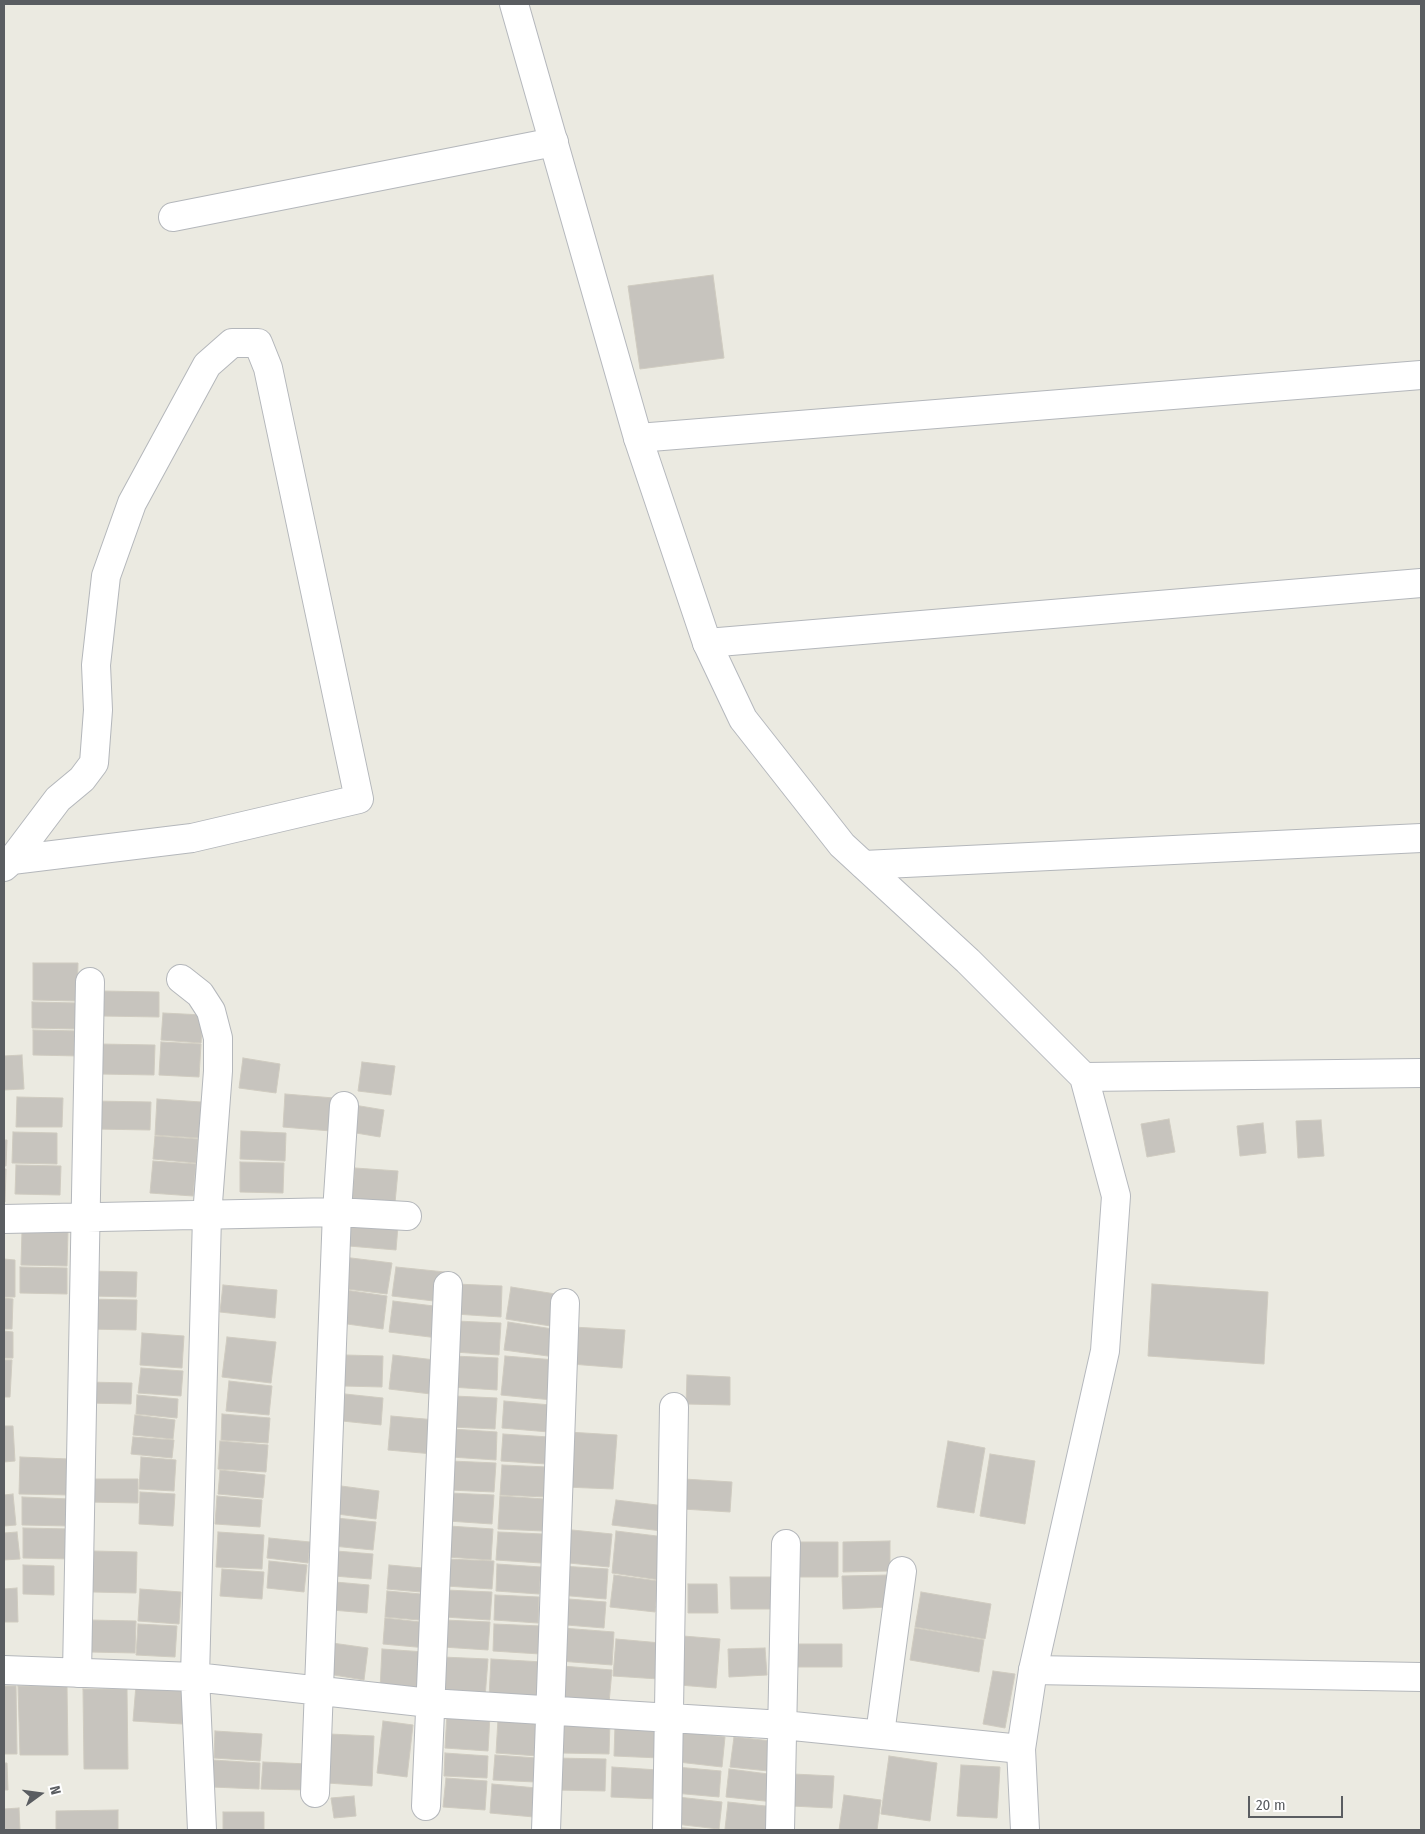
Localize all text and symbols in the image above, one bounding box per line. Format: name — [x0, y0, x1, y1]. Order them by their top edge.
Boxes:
north arrow — [15, 1769, 65, 1819]
text: N — [46, 1784, 64, 1796]
scale bar — [1250, 1786, 1345, 1818]
text: 20 m — [1256, 1796, 1286, 1814]

